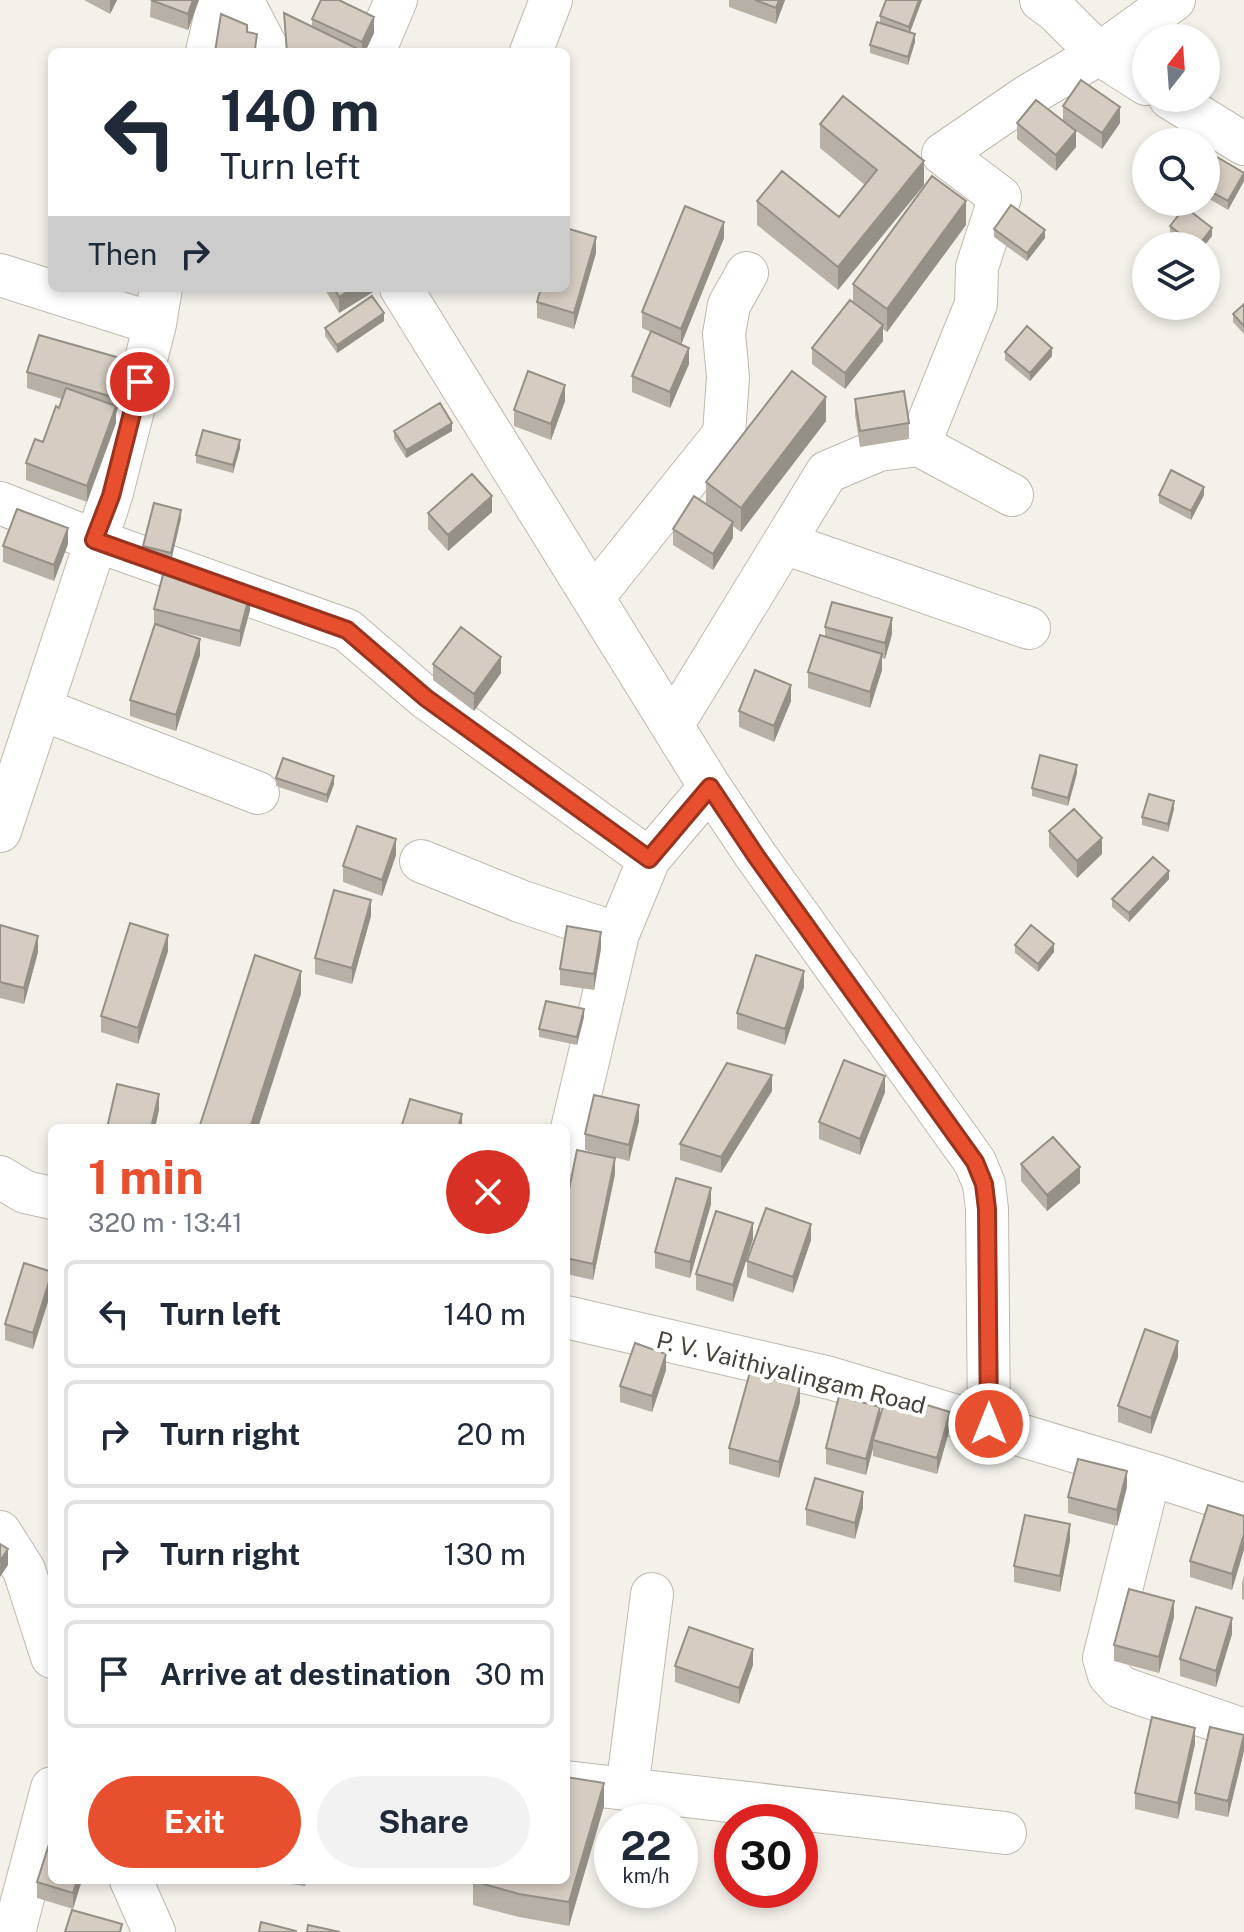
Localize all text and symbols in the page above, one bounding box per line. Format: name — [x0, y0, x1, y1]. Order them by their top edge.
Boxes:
north arrow — [1132, 24, 1220, 112]
map controls — [1132, 24, 1220, 320]
text: 140 m — [220, 78, 380, 144]
icon: left — [88, 80, 192, 184]
button: search — [1132, 128, 1220, 216]
text: Turn left — [220, 145, 361, 187]
icon: right — [173, 232, 217, 276]
button: layers — [1132, 232, 1220, 320]
text: Then — [88, 236, 157, 272]
pin — [106, 348, 174, 416]
icon: arrive — [118, 360, 162, 404]
text: 1 min — [88, 1148, 204, 1205]
button: close — [446, 1150, 530, 1234]
text: 320 m · 13:41 — [88, 1207, 243, 1238]
icon: left — [92, 1292, 136, 1336]
text: Turn left — [160, 1296, 281, 1332]
text: 140 m — [443, 1296, 526, 1332]
street label: P. V. Vaithiyalingam Road — [654, 1325, 929, 1419]
position arrow — [947, 1382, 1031, 1466]
icon: right — [92, 1412, 136, 1456]
text: Turn right — [160, 1416, 300, 1452]
text: 20 m — [457, 1416, 526, 1452]
icon: right — [92, 1532, 136, 1576]
text: Turn right — [160, 1536, 300, 1572]
text: 130 m — [443, 1536, 526, 1572]
icon: arrive — [92, 1652, 136, 1696]
text: Arrive at destination — [160, 1656, 451, 1692]
text: 30 m — [475, 1656, 545, 1692]
button: Exit — [88, 1776, 301, 1868]
button: Share — [317, 1776, 530, 1868]
speed limit sign: 30 — [714, 1804, 818, 1908]
text: 22 — [621, 1822, 671, 1869]
text: km/h — [622, 1864, 670, 1888]

